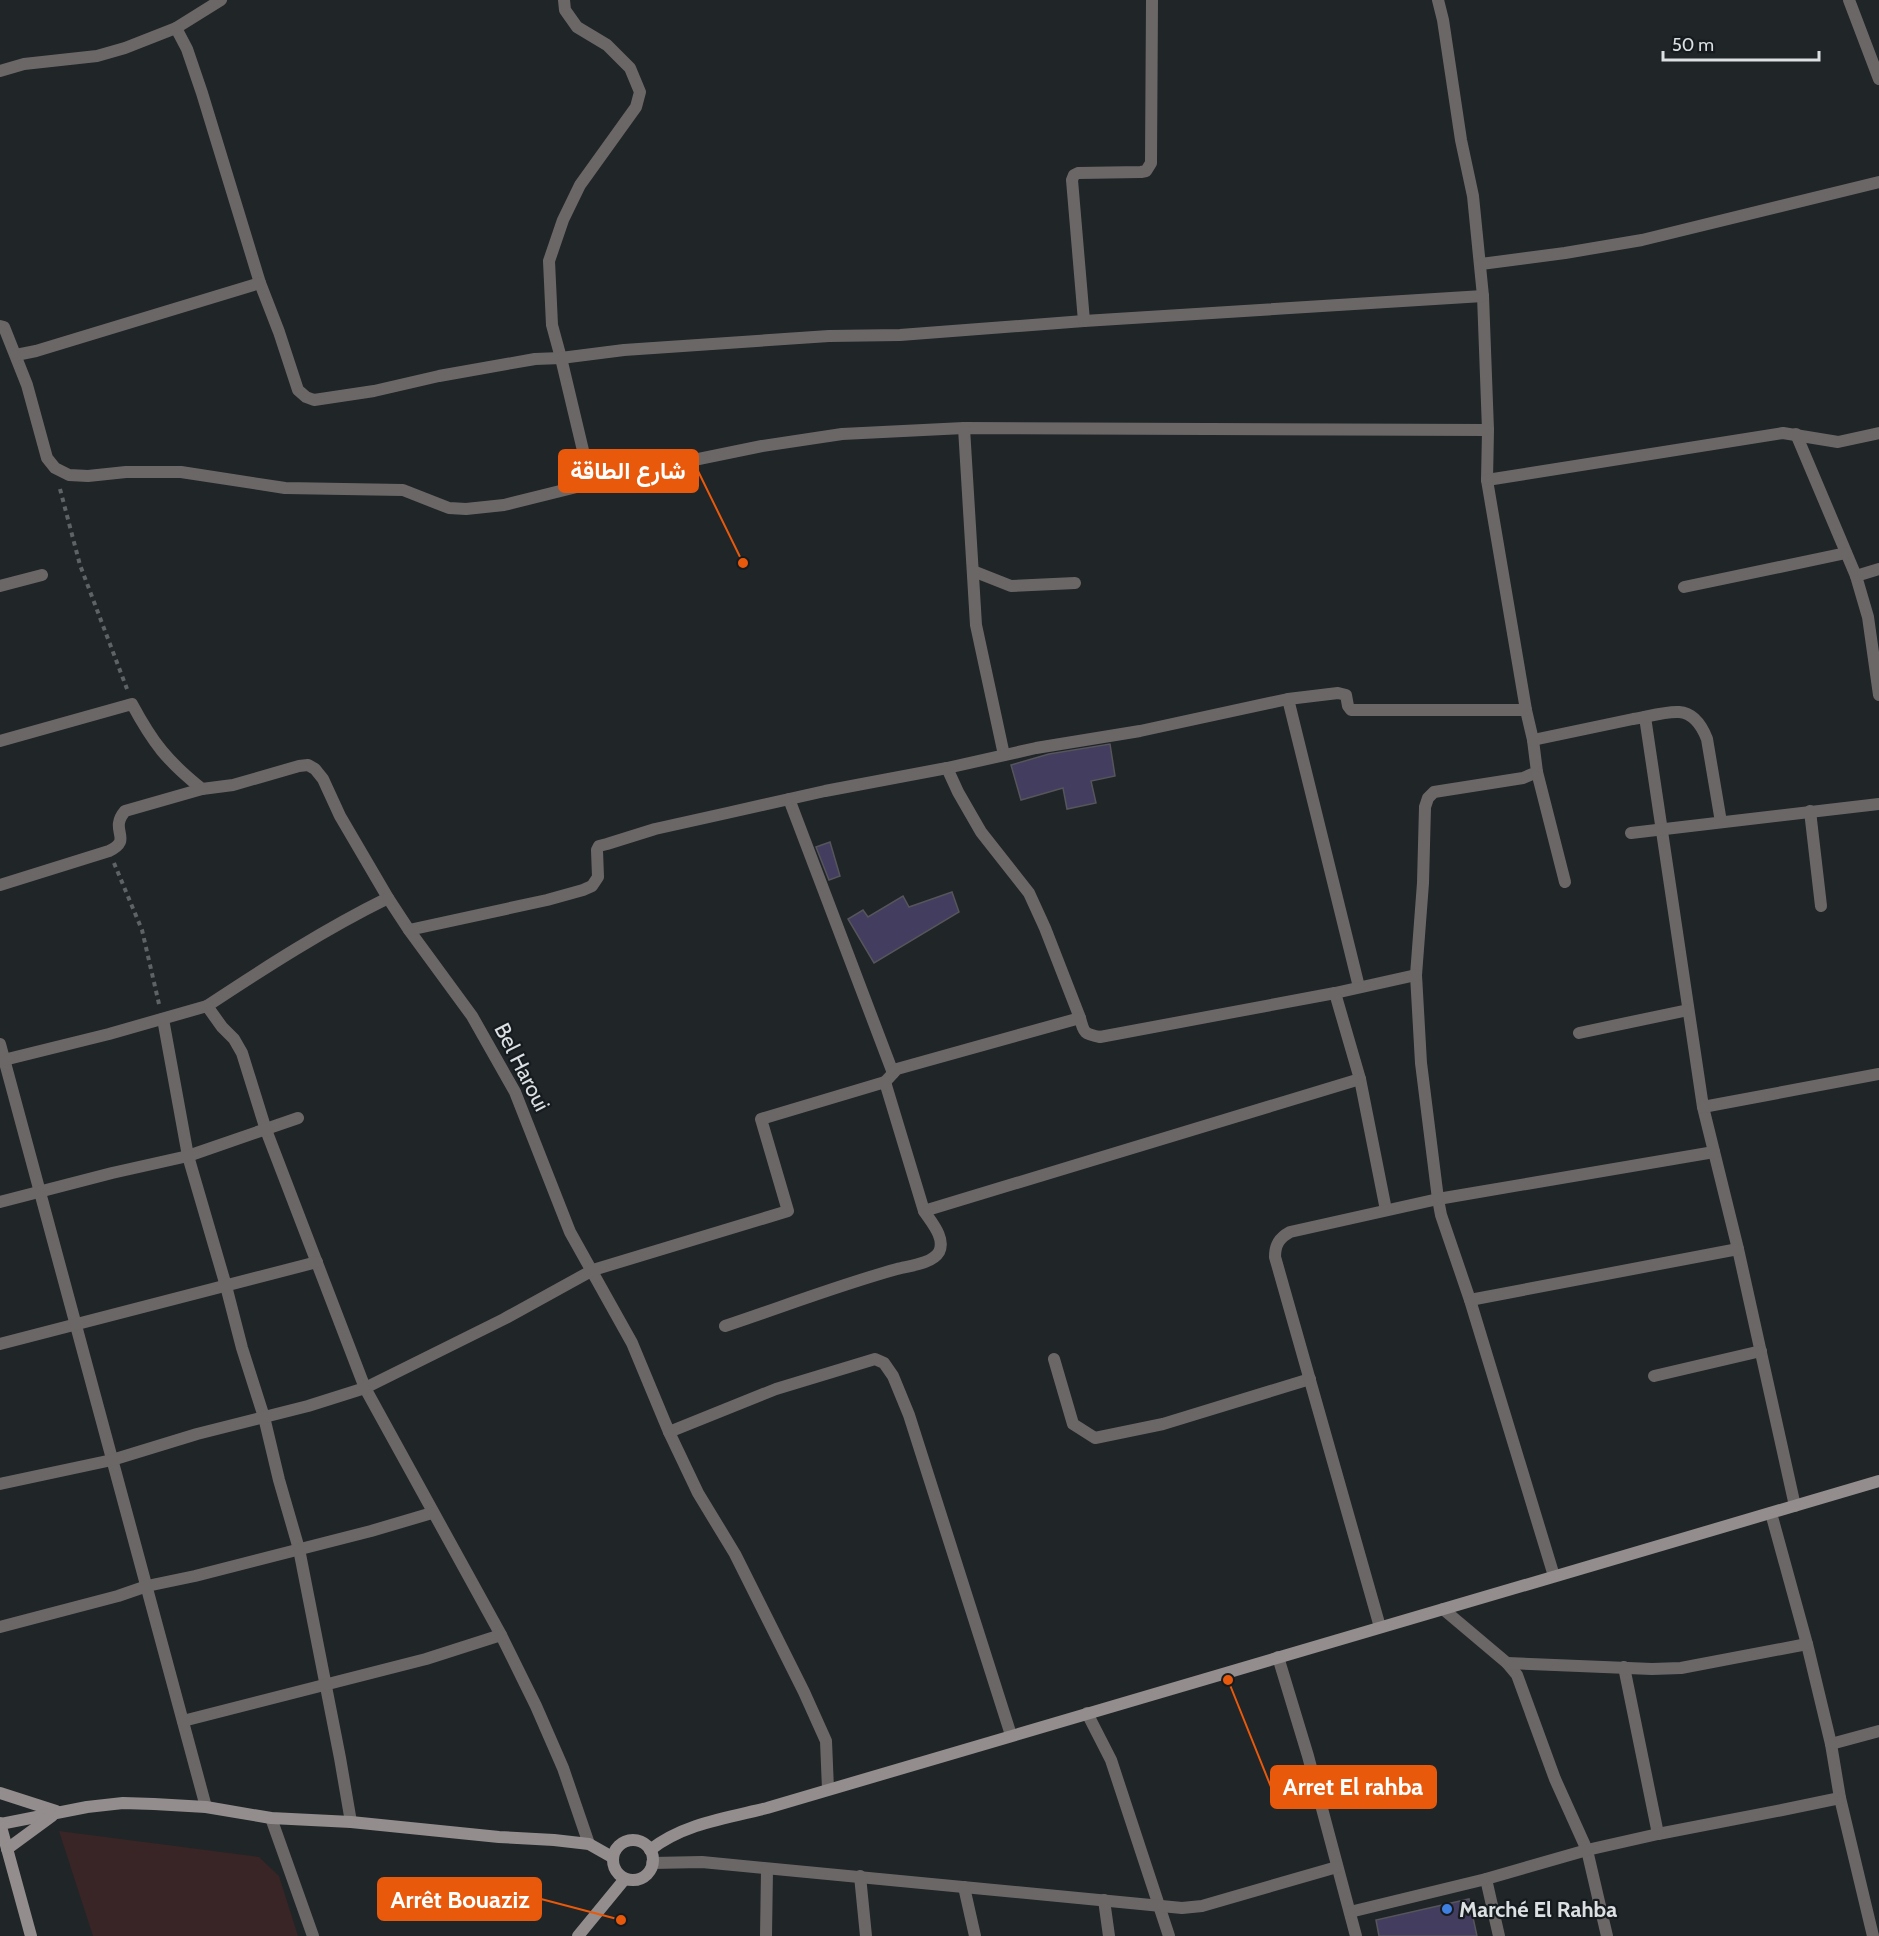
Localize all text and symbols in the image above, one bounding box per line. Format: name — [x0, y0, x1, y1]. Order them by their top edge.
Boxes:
scale bar — [1663, 24, 1819, 62]
text: 50 m — [1672, 34, 1714, 56]
callout: شارع الطاقة — [559, 450, 698, 492]
text: شارع الطاقة — [570, 456, 686, 487]
street label: Bel Haroui — [488, 1018, 556, 1116]
callout: Arret El rahba — [1271, 1766, 1436, 1808]
text: Arret El rahba — [1283, 1772, 1423, 1801]
callout: Arrêt Bouaziz — [378, 1878, 541, 1920]
text: Arrêt Bouaziz — [391, 1885, 529, 1914]
place label: Marché El Rahba — [1459, 1896, 1617, 1923]
marker: Marché El Rahba — [1440, 1902, 1454, 1916]

